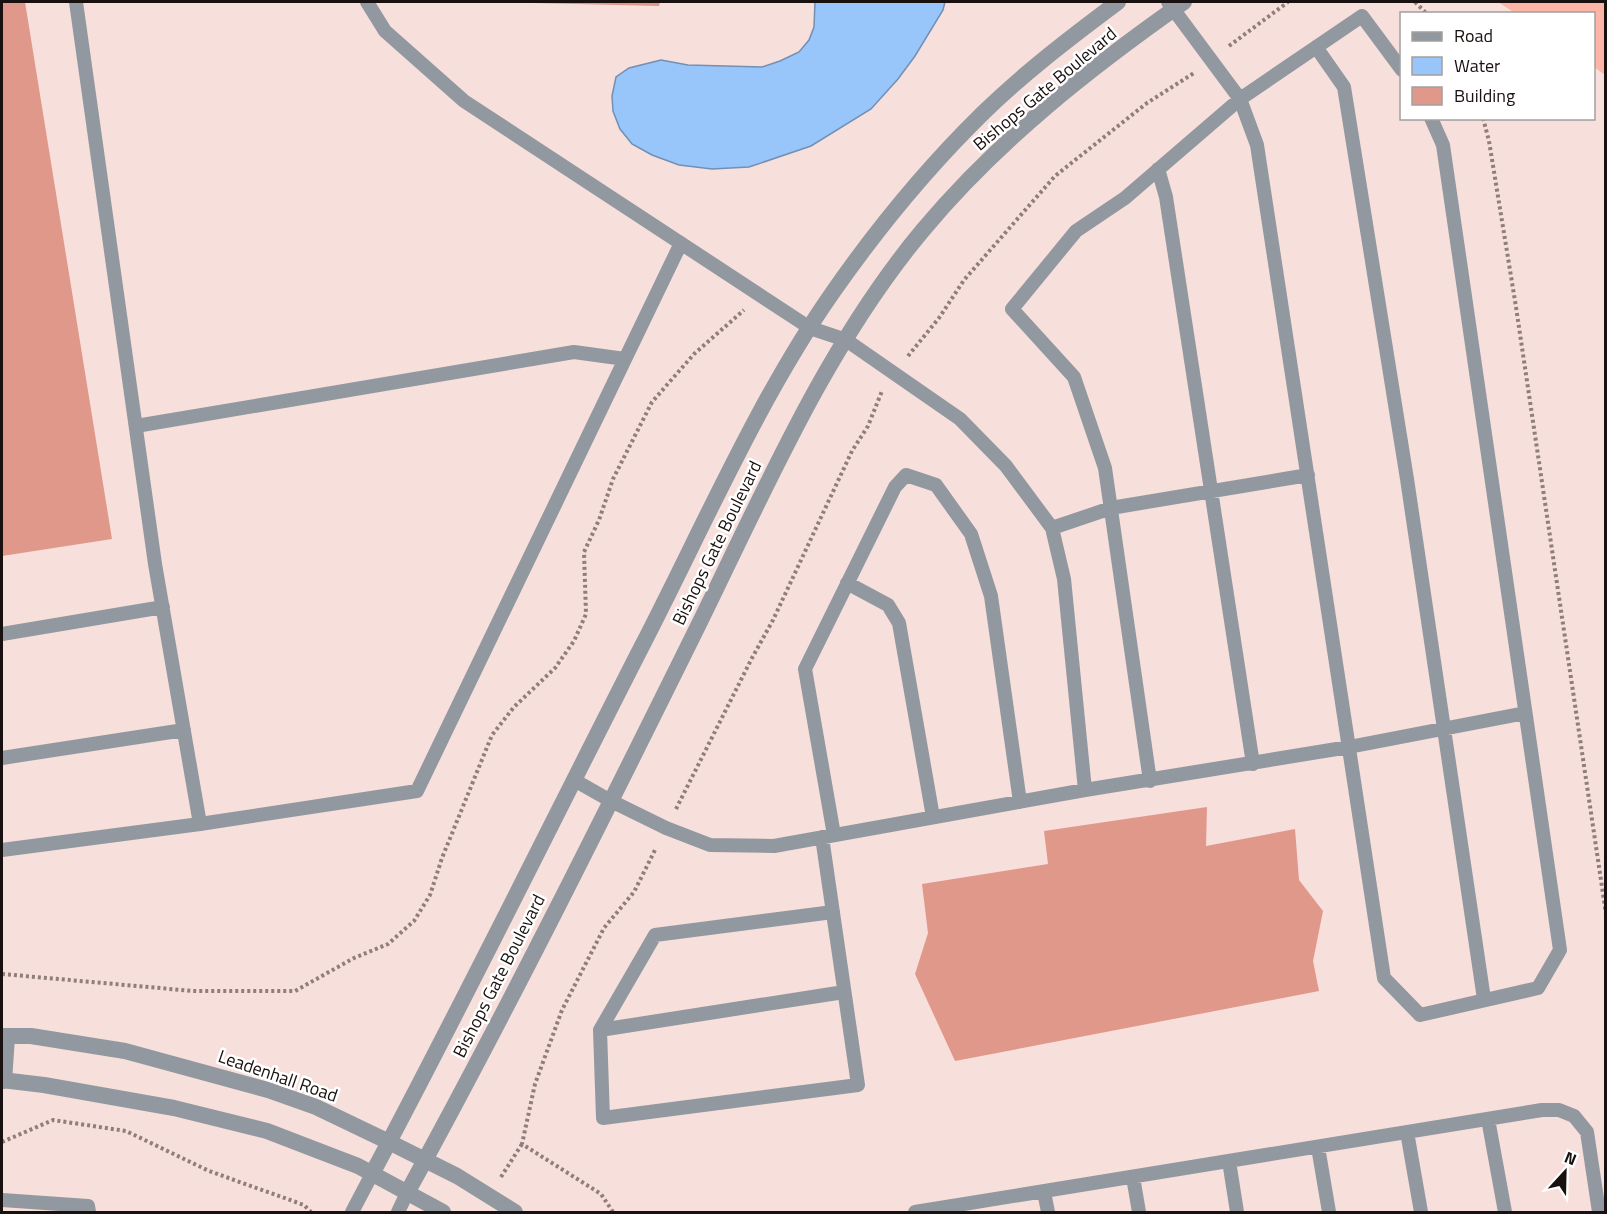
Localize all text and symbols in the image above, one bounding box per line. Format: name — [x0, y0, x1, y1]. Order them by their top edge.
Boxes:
legend — [1400, 12, 1595, 120]
street label: Bishops Gate Boulevard — [967, 20, 1122, 157]
text: Road — [1454, 22, 1493, 49]
text: Water — [1454, 52, 1500, 79]
text: Building — [1454, 82, 1515, 109]
street label: Bishops Gate Boulevard — [665, 456, 768, 630]
street label: Bishops Gate Boulevard — [446, 889, 551, 1062]
street label: Leadenhall Road — [215, 1042, 342, 1109]
north arrow — [1535, 1142, 1595, 1202]
text: N — [1561, 1145, 1580, 1171]

